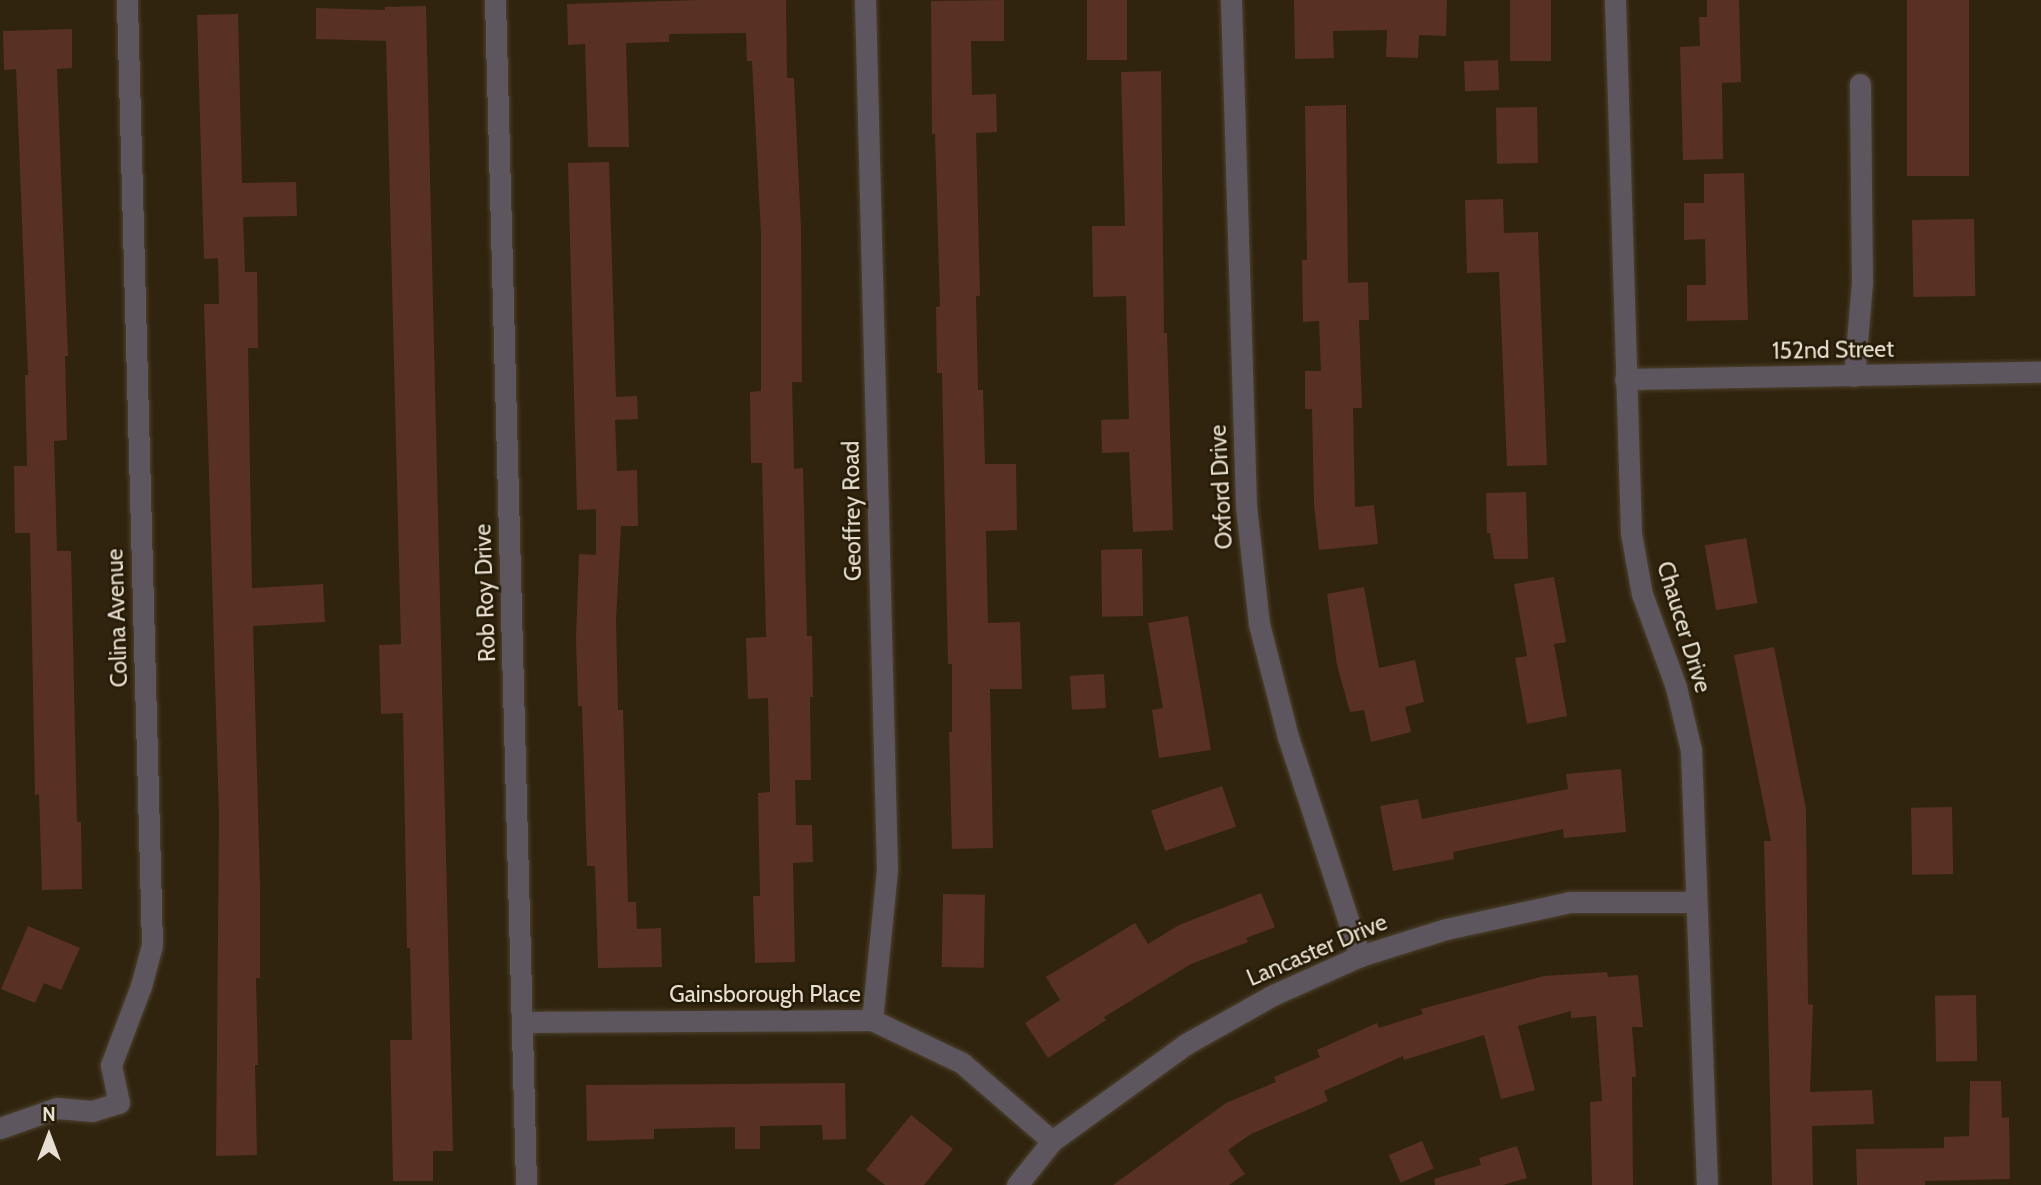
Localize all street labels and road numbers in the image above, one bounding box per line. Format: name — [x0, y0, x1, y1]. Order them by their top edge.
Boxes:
street label: 152nd Street — [1772, 335, 1894, 365]
street label: Oxford Drive — [1204, 424, 1238, 550]
street label: Geoffrey Road — [837, 441, 867, 581]
street label: Rob Roy Drive — [469, 523, 501, 663]
street label: Colina Avenue — [101, 548, 133, 688]
street label: Chaucer Drive — [1651, 558, 1717, 696]
street label: Lancaster Drive — [1243, 908, 1391, 992]
street label: Gainsborough Place — [669, 980, 861, 1008]

